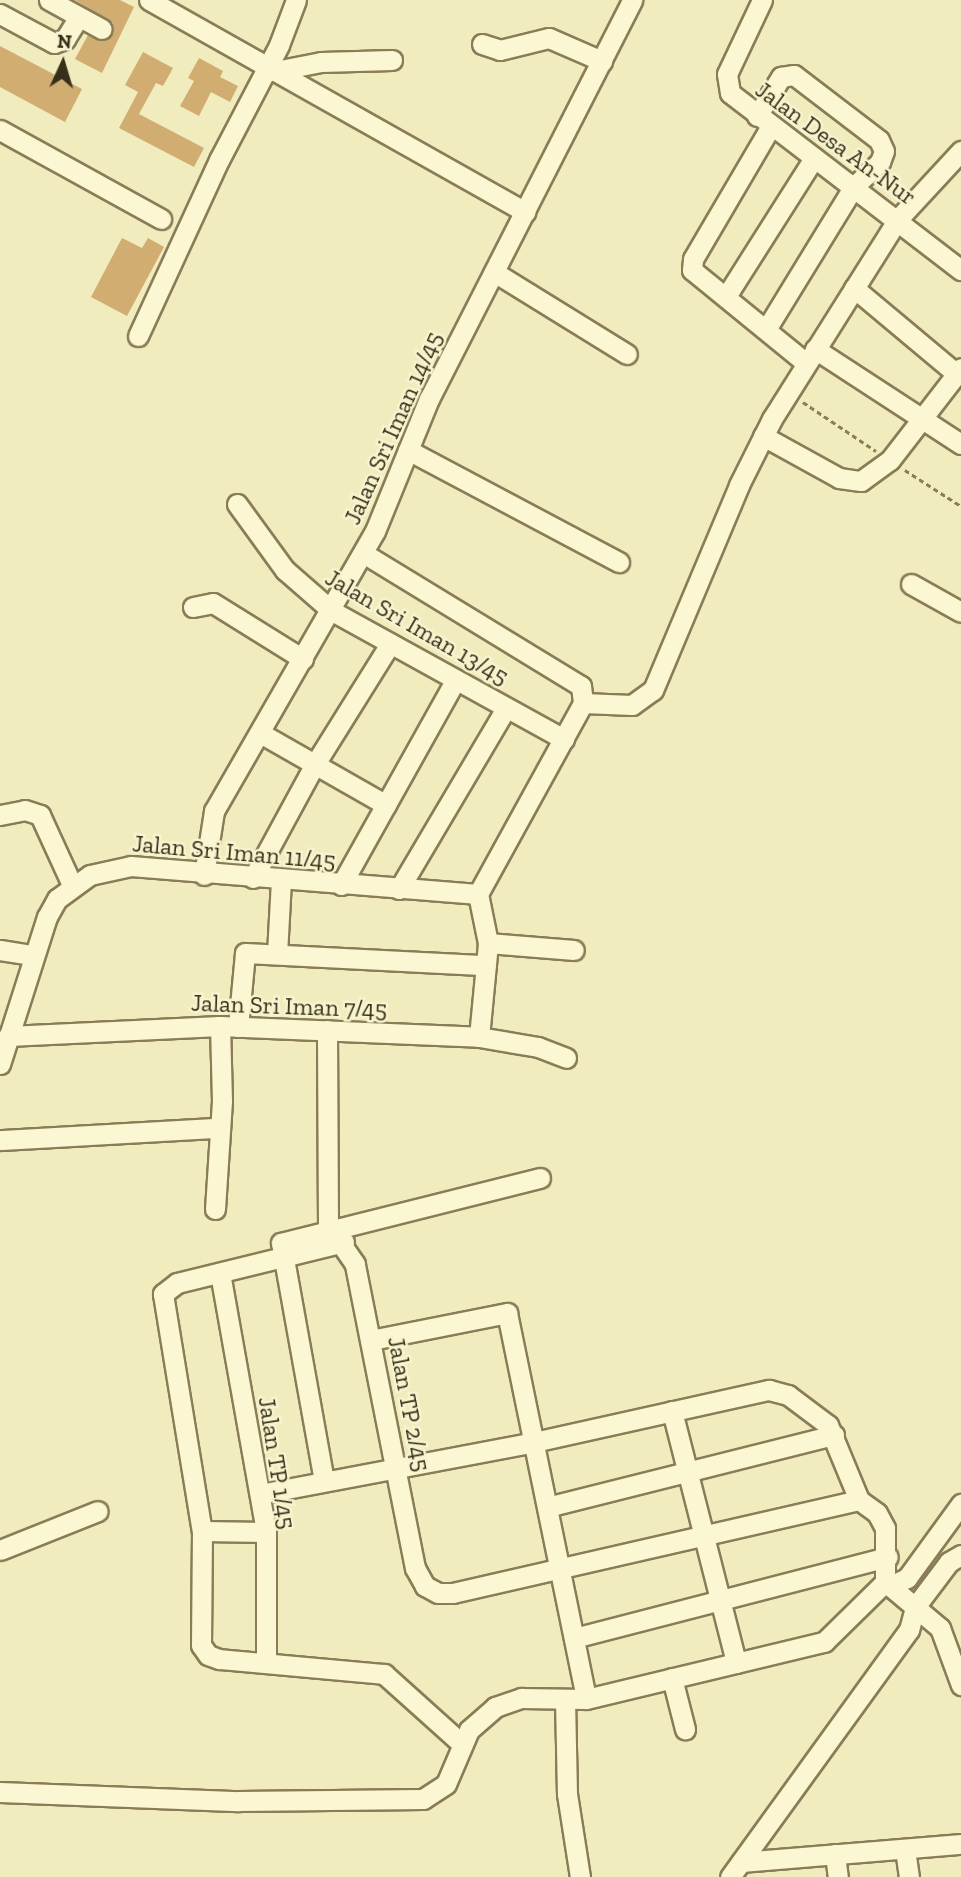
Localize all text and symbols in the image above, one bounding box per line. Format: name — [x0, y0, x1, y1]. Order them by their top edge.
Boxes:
north arrow — [28, 28, 98, 98]
text: N — [56, 30, 73, 54]
street label: Jalan Desa An-Nur — [750, 75, 922, 211]
street label: Jalan Sri Iman 14/45 — [338, 327, 448, 529]
street label: Jalan Sri Iman 13/45 — [320, 563, 514, 691]
street label: Jalan Sri Iman 11/45 — [131, 829, 337, 875]
street label: Jalan Sri Iman 7/45 — [190, 988, 388, 1024]
street label: Jalan TP 2/45 — [382, 1334, 436, 1474]
street label: Jalan TP 1/45 — [252, 1394, 302, 1532]

